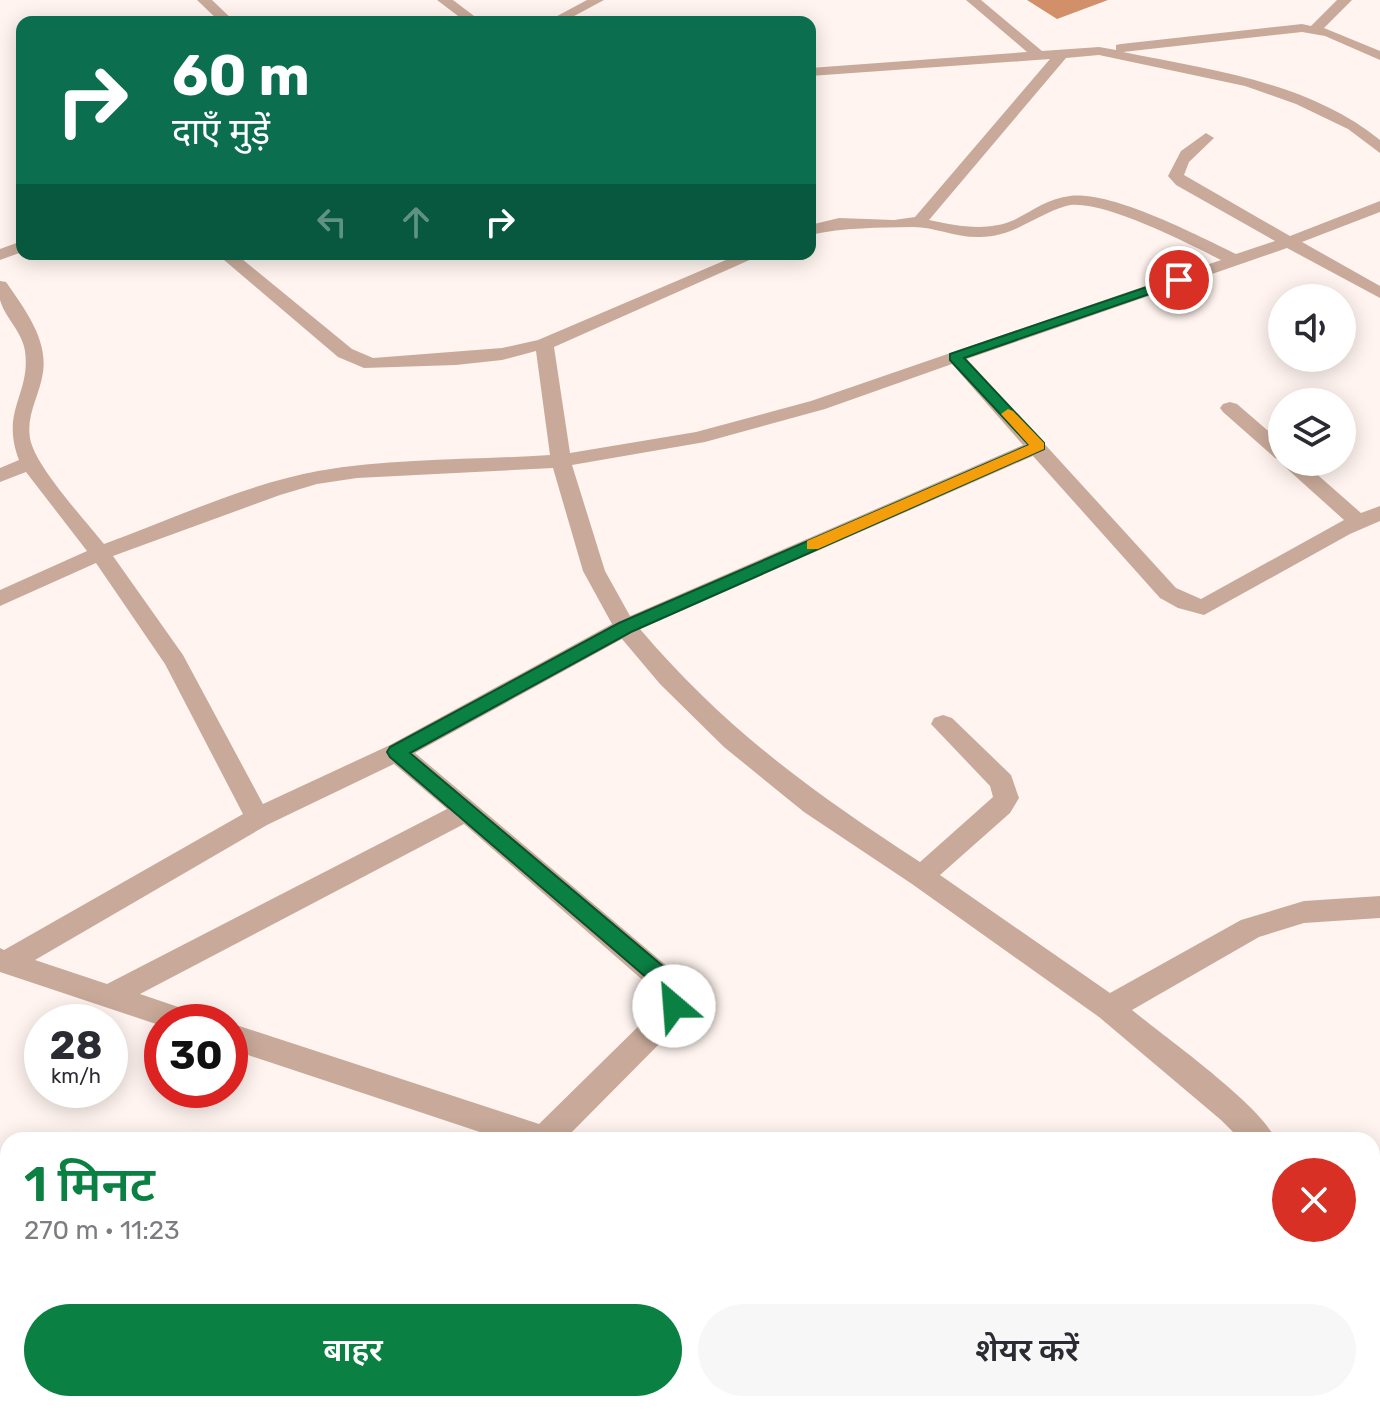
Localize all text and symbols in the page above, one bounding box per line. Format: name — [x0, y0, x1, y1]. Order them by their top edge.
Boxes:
text: 60 m — [172, 43, 310, 109]
icon: right — [40, 48, 144, 152]
text: दाएँ मुड़ें — [172, 110, 270, 153]
icon: left — [310, 200, 354, 244]
icon: ahead — [394, 200, 438, 244]
icon: right — [478, 200, 522, 244]
pin — [1145, 246, 1213, 314]
icon: arrive — [1157, 258, 1201, 302]
map controls — [1268, 284, 1356, 476]
button: sound — [1268, 284, 1356, 372]
button: layers — [1268, 388, 1356, 476]
position arrow — [632, 964, 716, 1048]
speed limit sign: 30 — [144, 1004, 248, 1108]
text: 28 — [49, 1022, 103, 1069]
text: km/h — [51, 1064, 101, 1088]
text: 1 मिनट — [24, 1156, 155, 1213]
button: close — [1272, 1158, 1356, 1242]
text: 270 m · 11:23 — [24, 1215, 180, 1246]
button: बाहर — [24, 1304, 682, 1396]
button: शेयर करें — [698, 1304, 1356, 1396]

